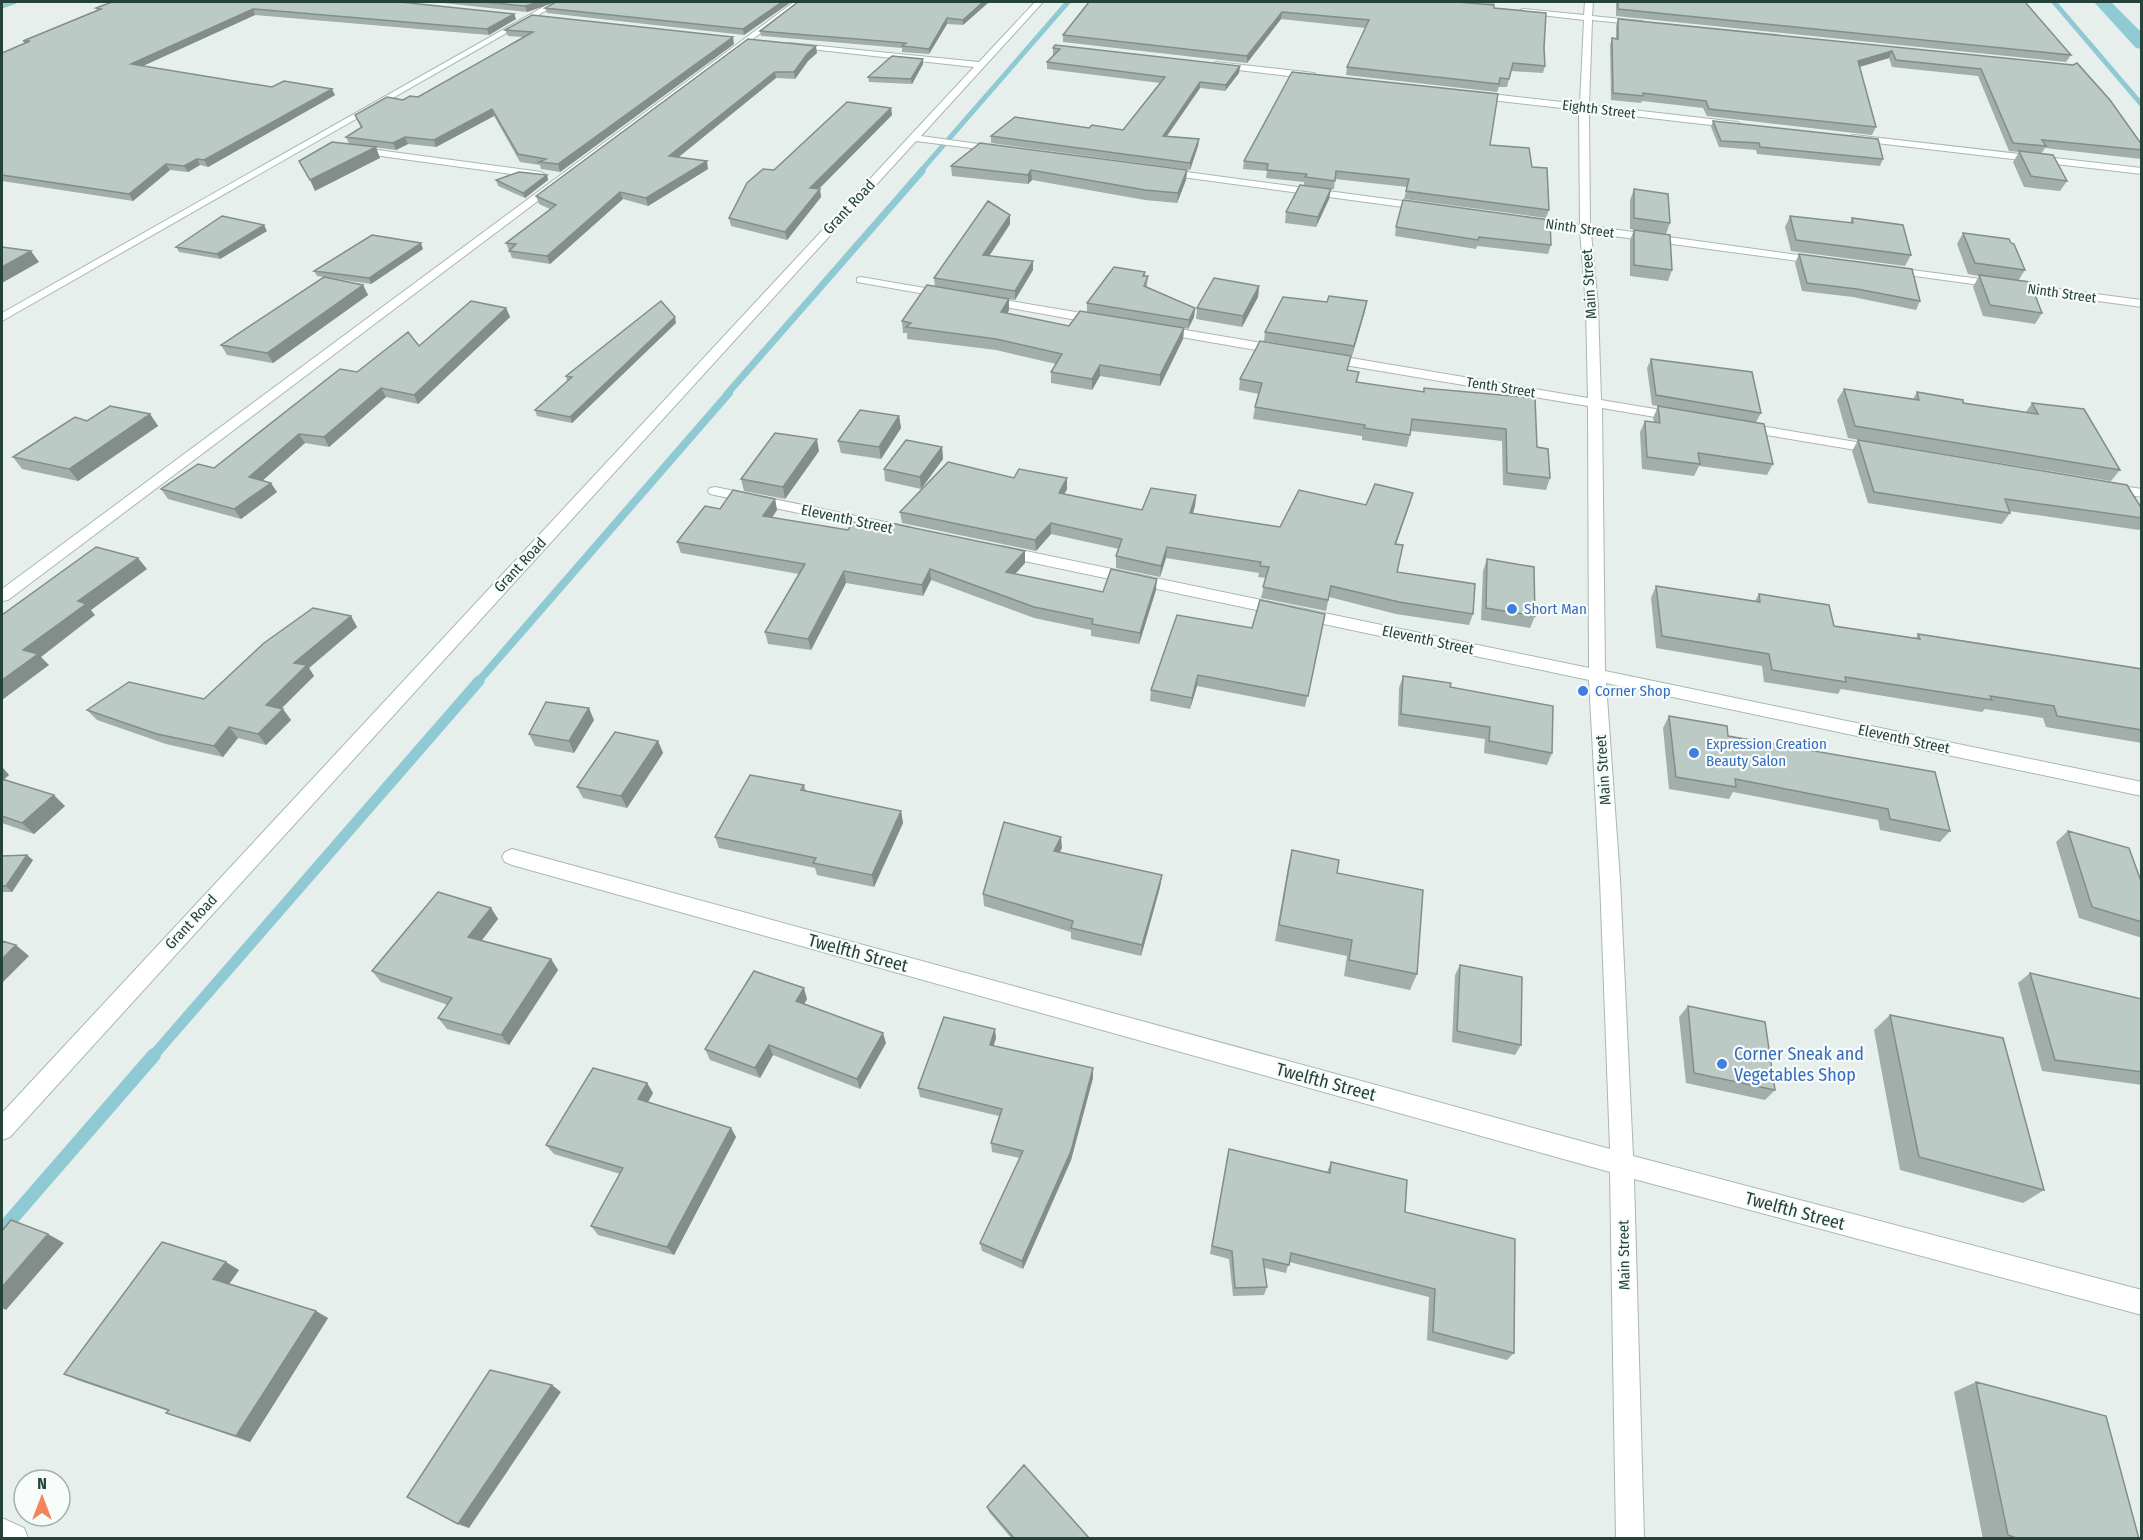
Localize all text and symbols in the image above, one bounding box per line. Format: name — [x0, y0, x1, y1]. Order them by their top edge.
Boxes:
street label: Eighth Street — [1561, 97, 1637, 122]
street label: Grant Road — [819, 176, 879, 238]
street label: Ninth Street — [1545, 215, 1616, 242]
street label: Main Street — [1578, 248, 1600, 320]
street label: Ninth Street — [2027, 280, 2098, 307]
street label: Tenth Street — [1465, 374, 1537, 401]
street label: Eleventh Street — [799, 500, 895, 538]
street label: Grant Road — [490, 534, 550, 596]
place label: Short Man — [1524, 600, 1587, 618]
marker: Short Man — [1505, 602, 1519, 616]
street label: Eleventh Street — [1380, 621, 1476, 659]
place label: Corner Shop — [1595, 682, 1671, 700]
marker: Corner Shop — [1576, 684, 1590, 698]
street label: Eleventh Street — [1856, 720, 1952, 758]
street label: Main Street — [1592, 734, 1614, 806]
place label: Expression Creation Beauty Salon — [1706, 735, 1827, 770]
marker: Expression Creation Beauty Salon — [1687, 746, 1701, 760]
street label: Grant Road — [161, 891, 221, 953]
street label: Twelfth Street — [806, 929, 911, 977]
place label: Corner Sneak and Vegetables Shop — [1734, 1043, 1864, 1086]
marker: Corner Sneak and Vegetables Shop — [1715, 1057, 1729, 1071]
street label: Twelfth Street — [1274, 1058, 1379, 1106]
street label: Twelfth Street — [1743, 1187, 1848, 1235]
street label: Main Street — [1614, 1220, 1634, 1290]
north arrow — [12, 1468, 72, 1528]
text: N — [37, 1474, 47, 1493]

